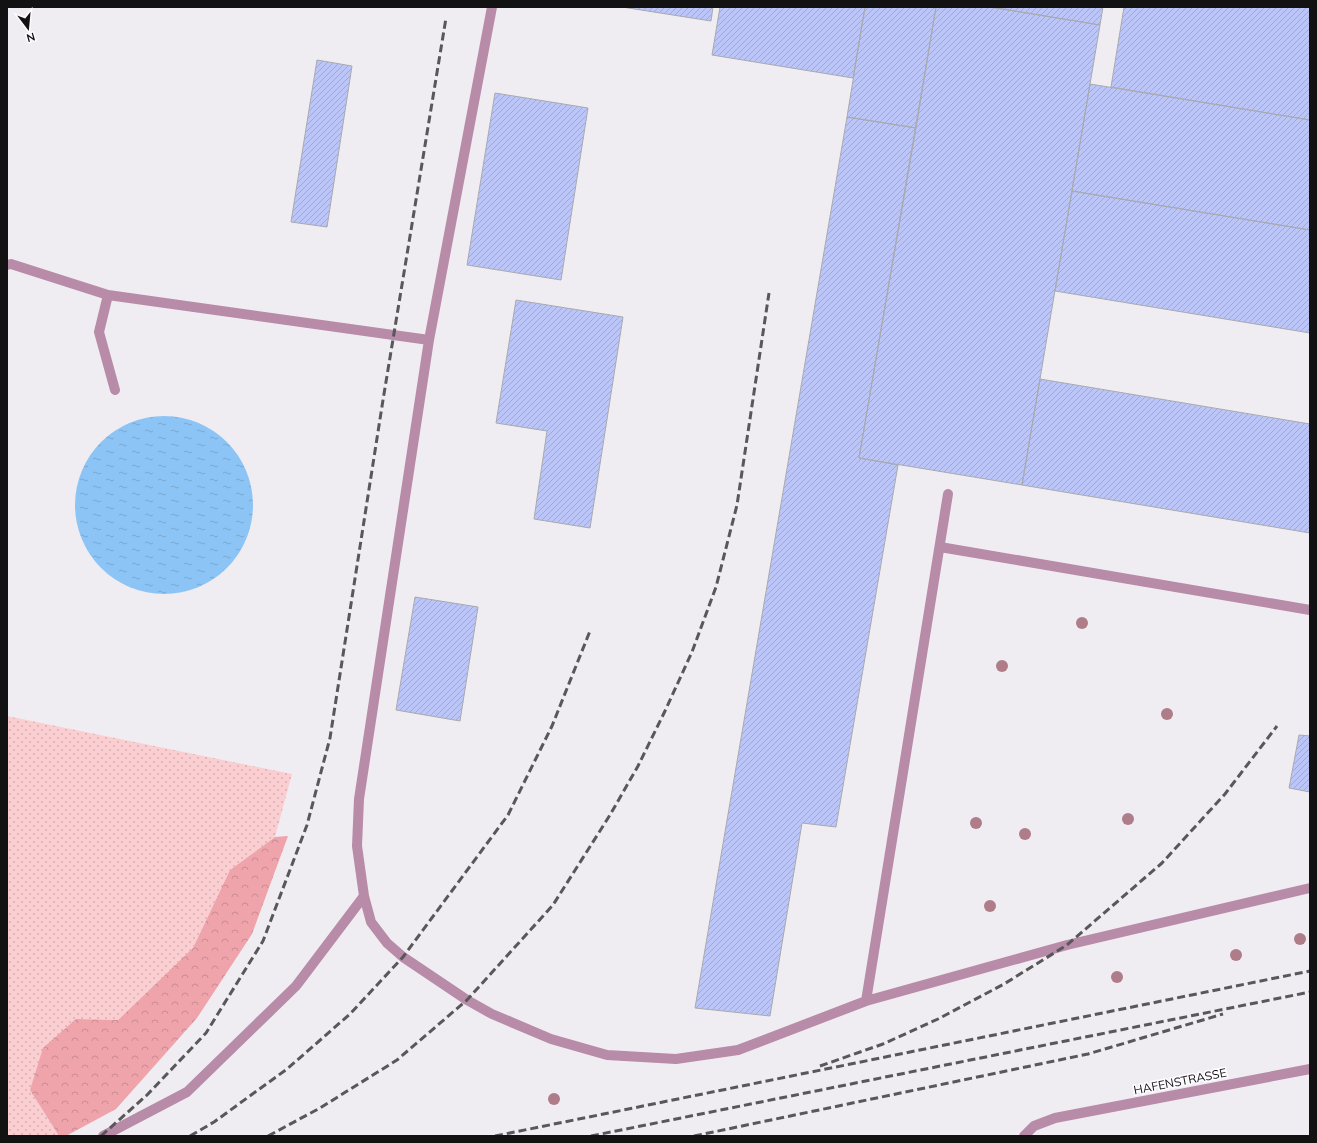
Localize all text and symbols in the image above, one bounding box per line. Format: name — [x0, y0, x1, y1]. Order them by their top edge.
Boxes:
north arrow — [8, 8, 48, 48]
text: N — [25, 30, 37, 45]
street label: HAFENSTRASSE — [1132, 1065, 1228, 1097]

